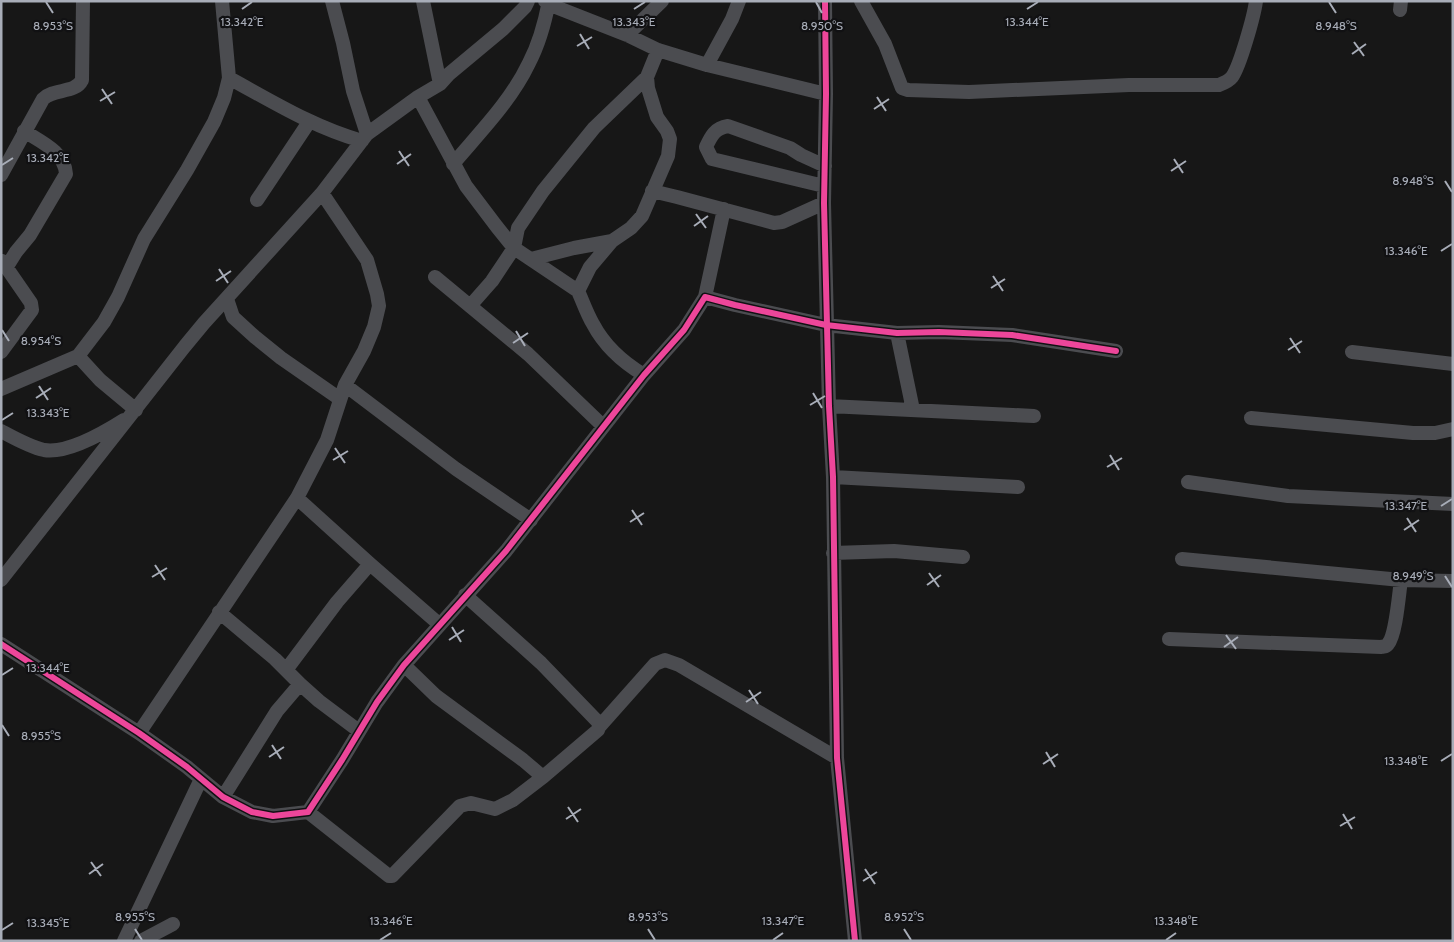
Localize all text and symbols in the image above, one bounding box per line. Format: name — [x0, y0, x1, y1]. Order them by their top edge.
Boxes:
text: 13.342°E — [221, 14, 264, 29]
text: 13.343°E — [613, 14, 656, 29]
text: 13.344°E — [1005, 14, 1049, 29]
text: 8.953°S — [33, 18, 73, 33]
text: 8.950°S — [801, 18, 843, 33]
text: 8.948°S — [1315, 18, 1357, 33]
text: 13.342°E — [27, 150, 70, 165]
text: 8.948°S — [1392, 173, 1434, 188]
text: 13.346°E — [1384, 243, 1428, 258]
text: 8.954°S — [21, 333, 61, 348]
text: 13.343°E — [27, 405, 70, 420]
text: 13.347°E — [1385, 498, 1428, 513]
text: 8.949°S — [1393, 568, 1433, 583]
text: 13.344°E — [26, 660, 70, 675]
text: 8.955°S — [21, 728, 61, 743]
text: 13.348°E — [1384, 753, 1428, 768]
text: 8.955°S — [115, 909, 155, 924]
text: 8.953°S — [628, 909, 668, 924]
text: 8.952°S — [884, 909, 924, 924]
text: 13.346°E — [369, 913, 413, 928]
text: 13.347°E — [762, 913, 805, 928]
text: 13.348°E — [1154, 913, 1198, 928]
text: 13.345°E — [27, 915, 70, 930]

